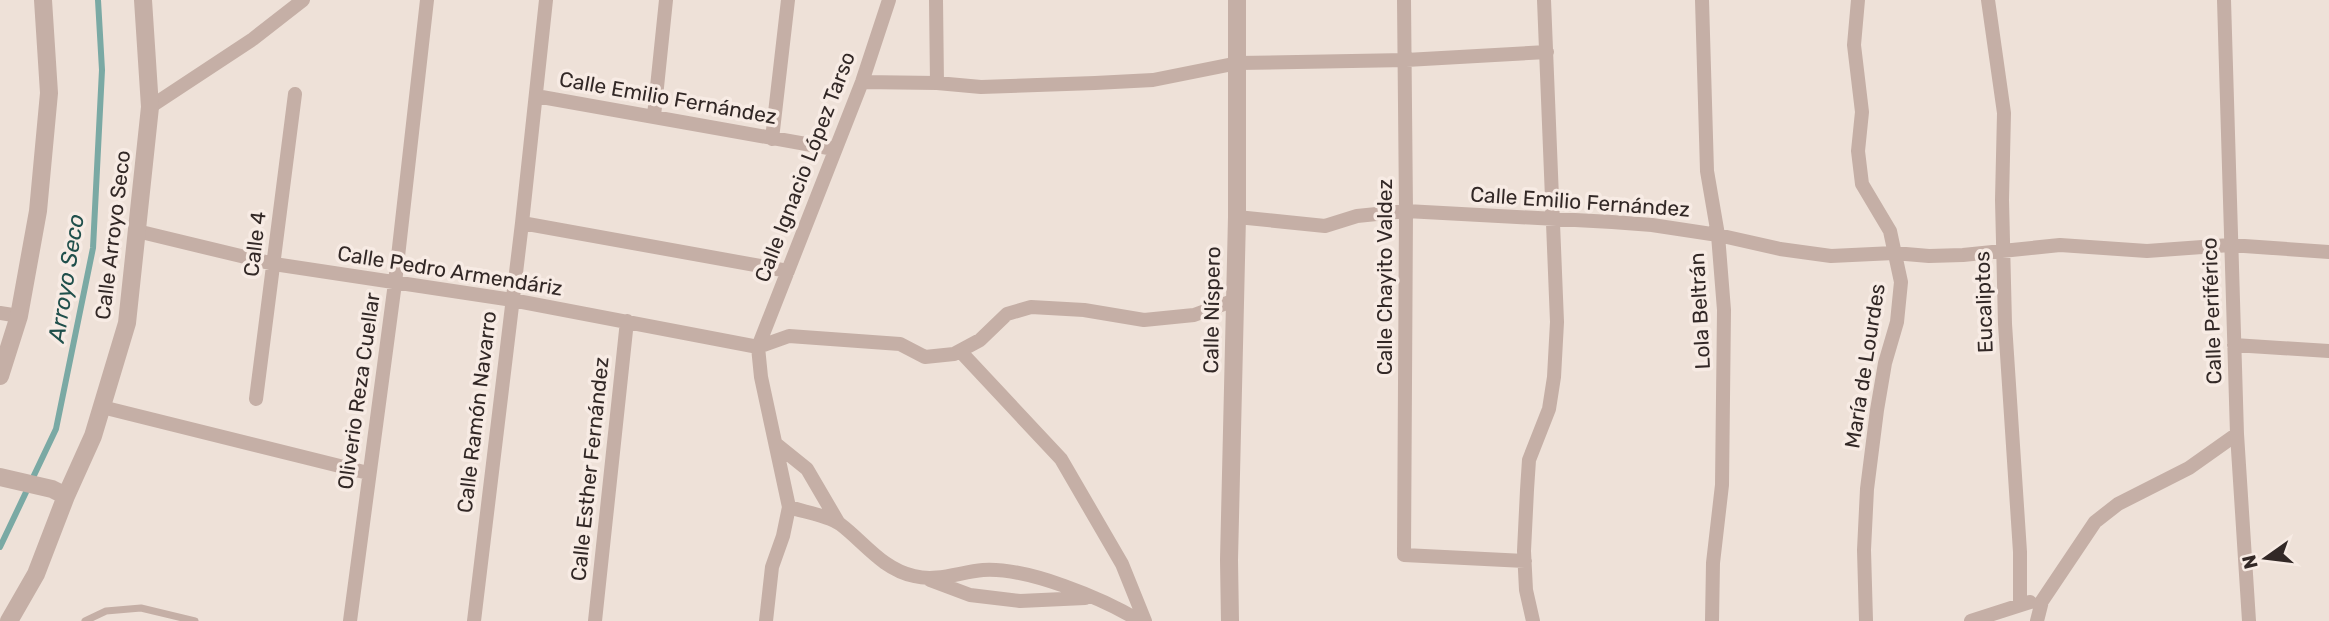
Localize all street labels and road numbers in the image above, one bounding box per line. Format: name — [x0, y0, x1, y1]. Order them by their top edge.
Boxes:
street label: Calle Ignacio López Tarso — [749, 48, 860, 286]
street label: Calle Emilio Fernández — [557, 66, 779, 129]
street label: Calle Arroyo Seco — [90, 149, 135, 321]
street label: Calle Chayito Valdez — [1372, 179, 1397, 375]
street label: Calle Emilio Fernández — [1469, 181, 1691, 222]
street label: Calle 4 — [238, 210, 271, 278]
street label: Calle Periférico — [2196, 237, 2227, 385]
street label: Calle Pedro Armendáriz — [336, 240, 565, 301]
street label: Calle Níspero — [1198, 246, 1225, 374]
street label: Eucaliptos — [1969, 251, 1998, 353]
street label: Lola Beltrán — [1684, 252, 1715, 370]
street label: María de Lourdes — [1839, 282, 1890, 450]
street label: Oliverio Reza Cuellar — [332, 291, 385, 491]
street label: Calle Ramón Navarro — [452, 310, 501, 514]
street label: Calle Esther Fernández — [565, 356, 614, 582]

